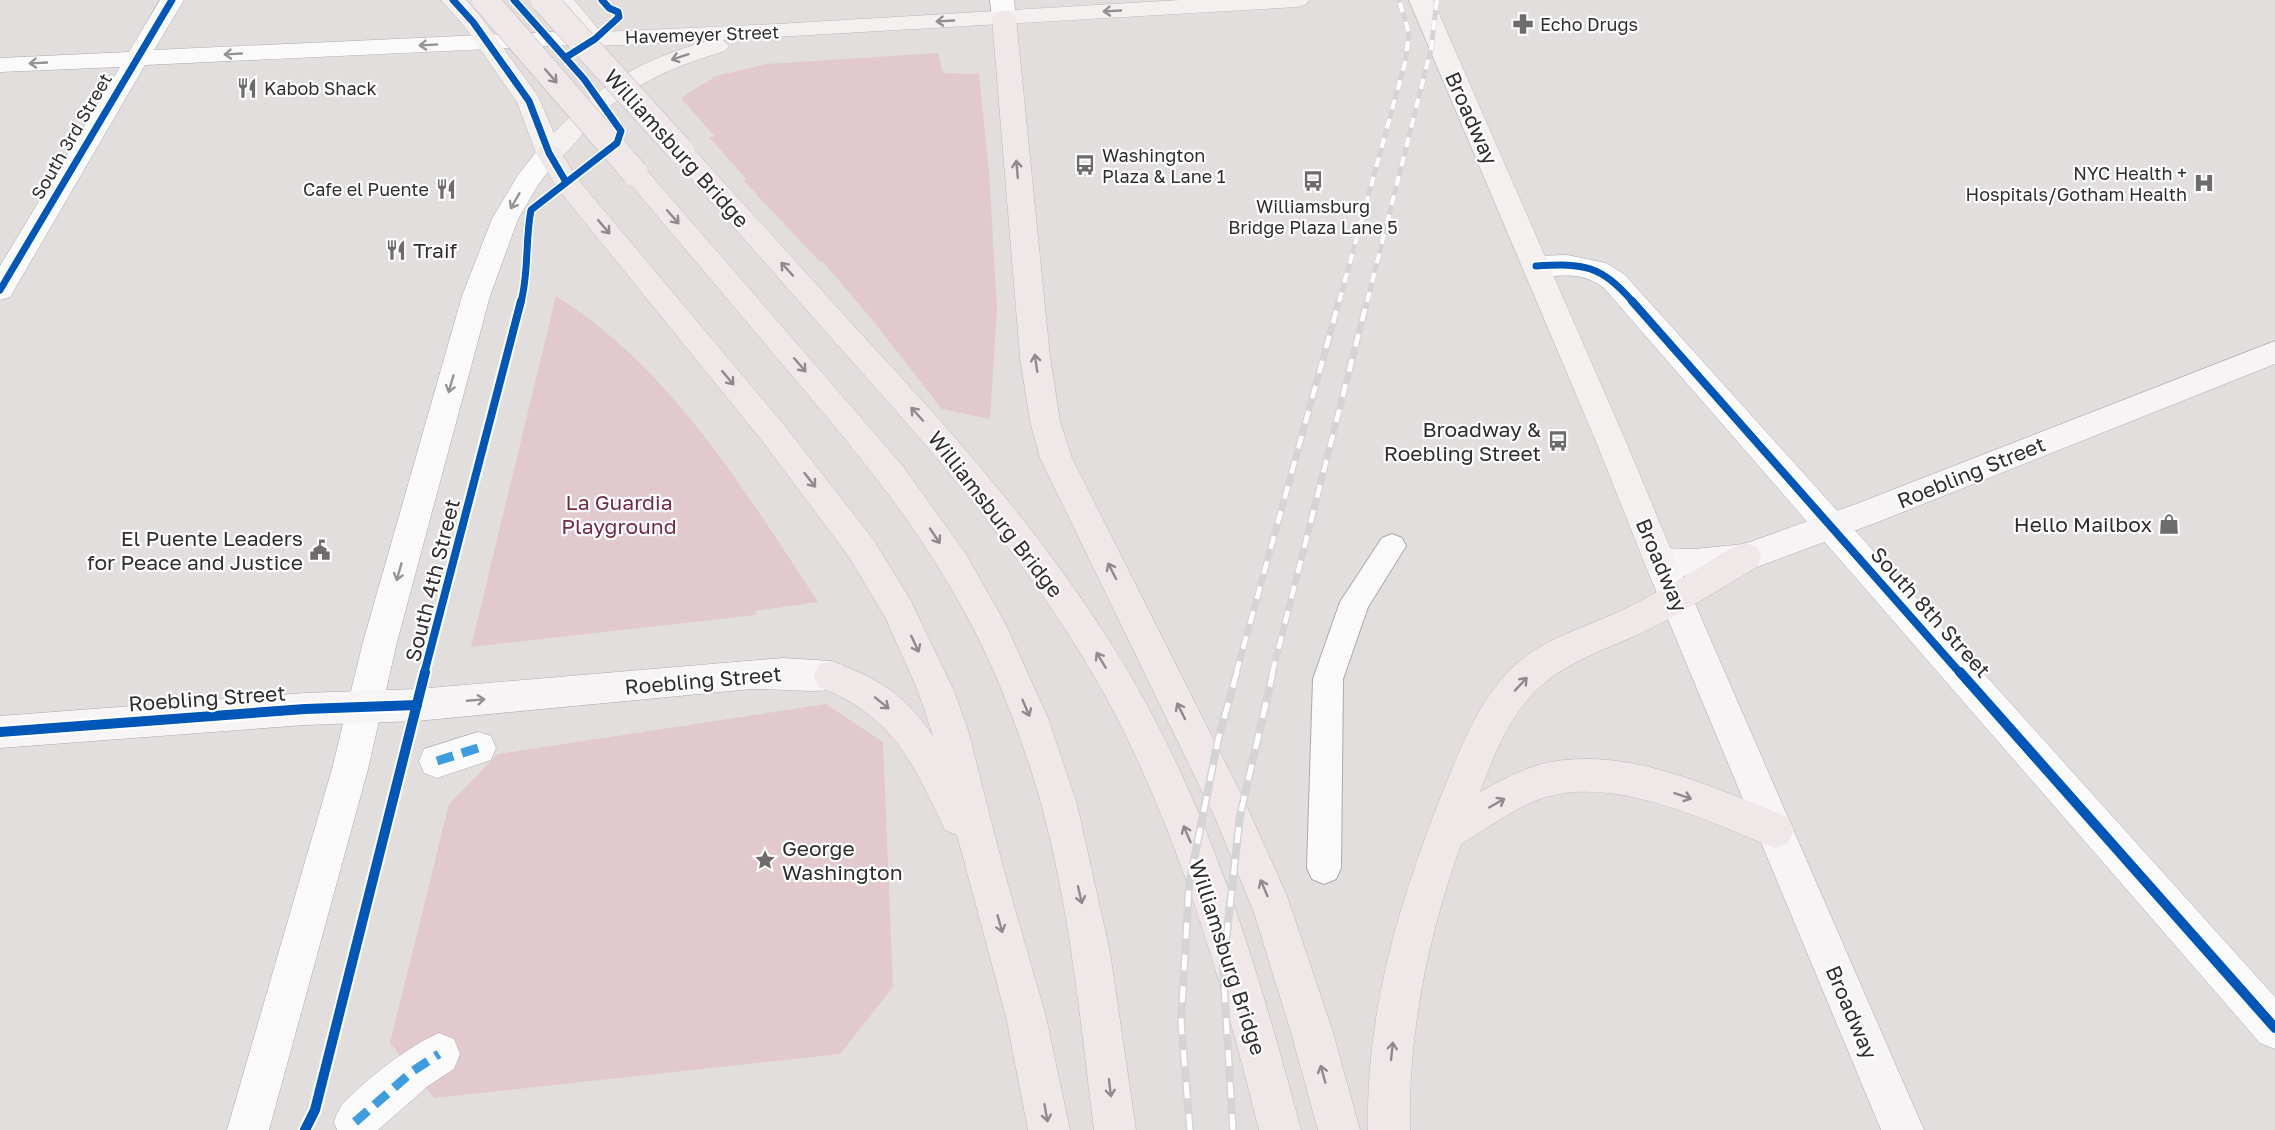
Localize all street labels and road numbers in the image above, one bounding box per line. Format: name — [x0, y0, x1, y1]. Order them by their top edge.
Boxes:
street label: Havemeyer Street — [624, 20, 780, 48]
street label: Williamsburg Bridge — [599, 63, 755, 233]
street label: Broadway — [1440, 67, 1504, 169]
street label: South 3rd Street — [26, 69, 116, 203]
street label: Williamsburg Bridge — [923, 426, 1069, 602]
street label: Roebling Street — [1893, 430, 2049, 514]
street label: South 4th Street — [399, 496, 465, 664]
street label: Broadway — [1631, 514, 1693, 616]
street label: South 8th Street — [1866, 541, 1996, 683]
street label: Roebling Street — [623, 660, 783, 700]
street label: Roebling Street — [128, 680, 286, 716]
street label: Williamsburg Bridge — [1184, 856, 1272, 1058]
street label: Broadway — [1821, 961, 1883, 1063]

